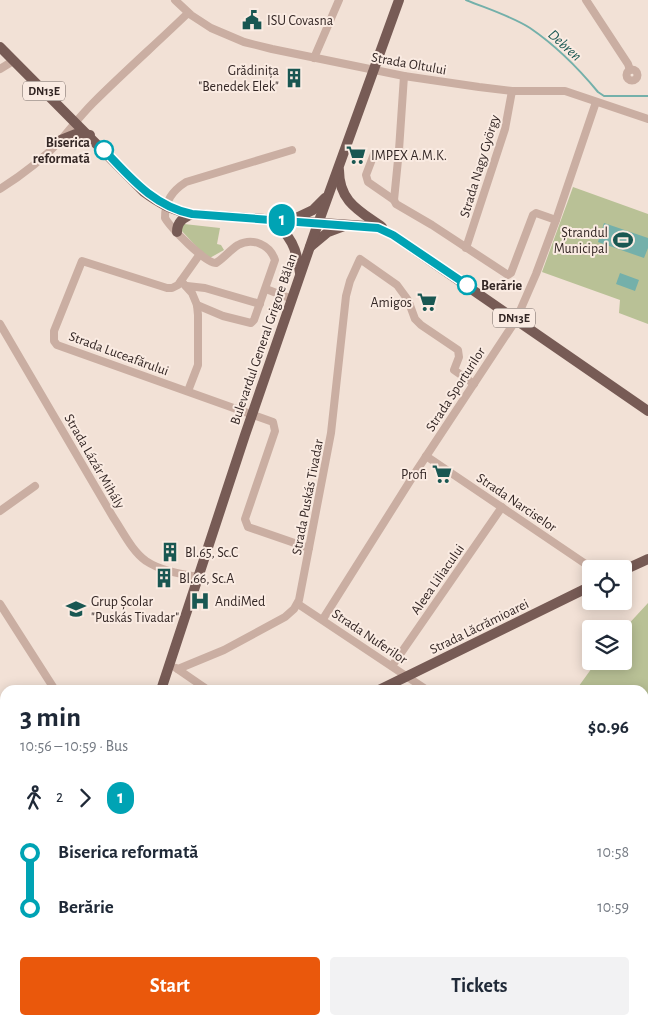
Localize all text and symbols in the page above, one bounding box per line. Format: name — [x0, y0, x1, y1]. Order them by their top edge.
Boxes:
public building icon: ISU Covasna — [241, 9, 263, 31]
place label: ISU Covasna — [267, 14, 334, 28]
water label: Debren — [545, 27, 584, 64]
street label: Strada Oltului — [370, 51, 447, 77]
place label: Grădinița "Benedek Elek" — [198, 64, 280, 94]
building icon: Grădinița "Benedek Elek" — [283, 67, 305, 89]
road number: DN13E — [23, 82, 65, 100]
street label: Strada Nagy György — [458, 113, 502, 219]
place label: Biserica reformată — [33, 136, 90, 166]
marker: Biserica reformată — [94, 140, 114, 160]
supermarket icon: IMPEX A.M.K. — [345, 144, 367, 166]
place label: IMPEX A.M.K. — [371, 149, 447, 163]
line badge: 1 — [266, 204, 298, 236]
text: 1 — [279, 211, 285, 229]
place label: Ștrandul Municipal — [554, 226, 608, 256]
sports icon: Ștrandul Municipal — [612, 229, 634, 251]
street label: Bulevardul General Grigore Bălan — [228, 252, 300, 427]
marker: Berărie — [457, 275, 477, 295]
place label: Berărie — [481, 279, 523, 293]
supermarket icon: Amigos — [416, 291, 438, 313]
place label: Amigos — [371, 296, 412, 310]
road number: DN13E — [493, 308, 535, 328]
street label: Strada Luceafărului — [67, 329, 170, 378]
street label: Strada Sporturilor — [424, 345, 488, 434]
street label: Strada Lázár Mihály — [61, 412, 127, 511]
street label: Strada Puskás Tivadar — [290, 438, 326, 556]
supermarket icon: Profi — [431, 463, 453, 485]
place label: Profi — [401, 468, 427, 482]
street label: Strada Narciselor — [474, 471, 559, 535]
building icon: Bl.65, Sc.C — [159, 541, 181, 563]
street label: Aleea Liliacului — [408, 542, 467, 617]
place label: Bl.65, Sc.C — [185, 546, 238, 560]
map controls — [582, 560, 632, 670]
button: locate — [582, 560, 632, 610]
building icon: Bl.66, Sc.A — [153, 567, 175, 589]
place label: Bl.66, Sc.A — [179, 572, 234, 586]
hospital icon: AndiMed — [189, 590, 211, 612]
place label: Grup Școlar "Puskás Tivadar" — [91, 595, 179, 625]
place label: AndiMed — [215, 595, 265, 609]
street label: Strada Lăcrămioarei — [428, 597, 531, 657]
school or university icon: Grup Școlar "Puskás Tivadar" — [65, 598, 87, 620]
street label: Strada Nuferilor — [329, 607, 410, 667]
button: layers — [582, 620, 632, 670]
text: 3 min — [20, 704, 81, 732]
text: $0.96 — [588, 718, 629, 737]
text: 10:56 – 10:59 · Bus — [20, 738, 128, 754]
icon: walk — [20, 784, 48, 812]
icon: forward — [71, 784, 99, 812]
text: 2 — [56, 789, 63, 805]
text: 1 — [117, 789, 124, 807]
text: Biserica reformată — [58, 843, 199, 862]
text: 10:58 — [597, 844, 629, 860]
text: Berărie — [58, 898, 114, 917]
text: 10:59 — [597, 899, 629, 915]
button: Start — [20, 957, 320, 1015]
button: Tickets — [330, 957, 629, 1015]

